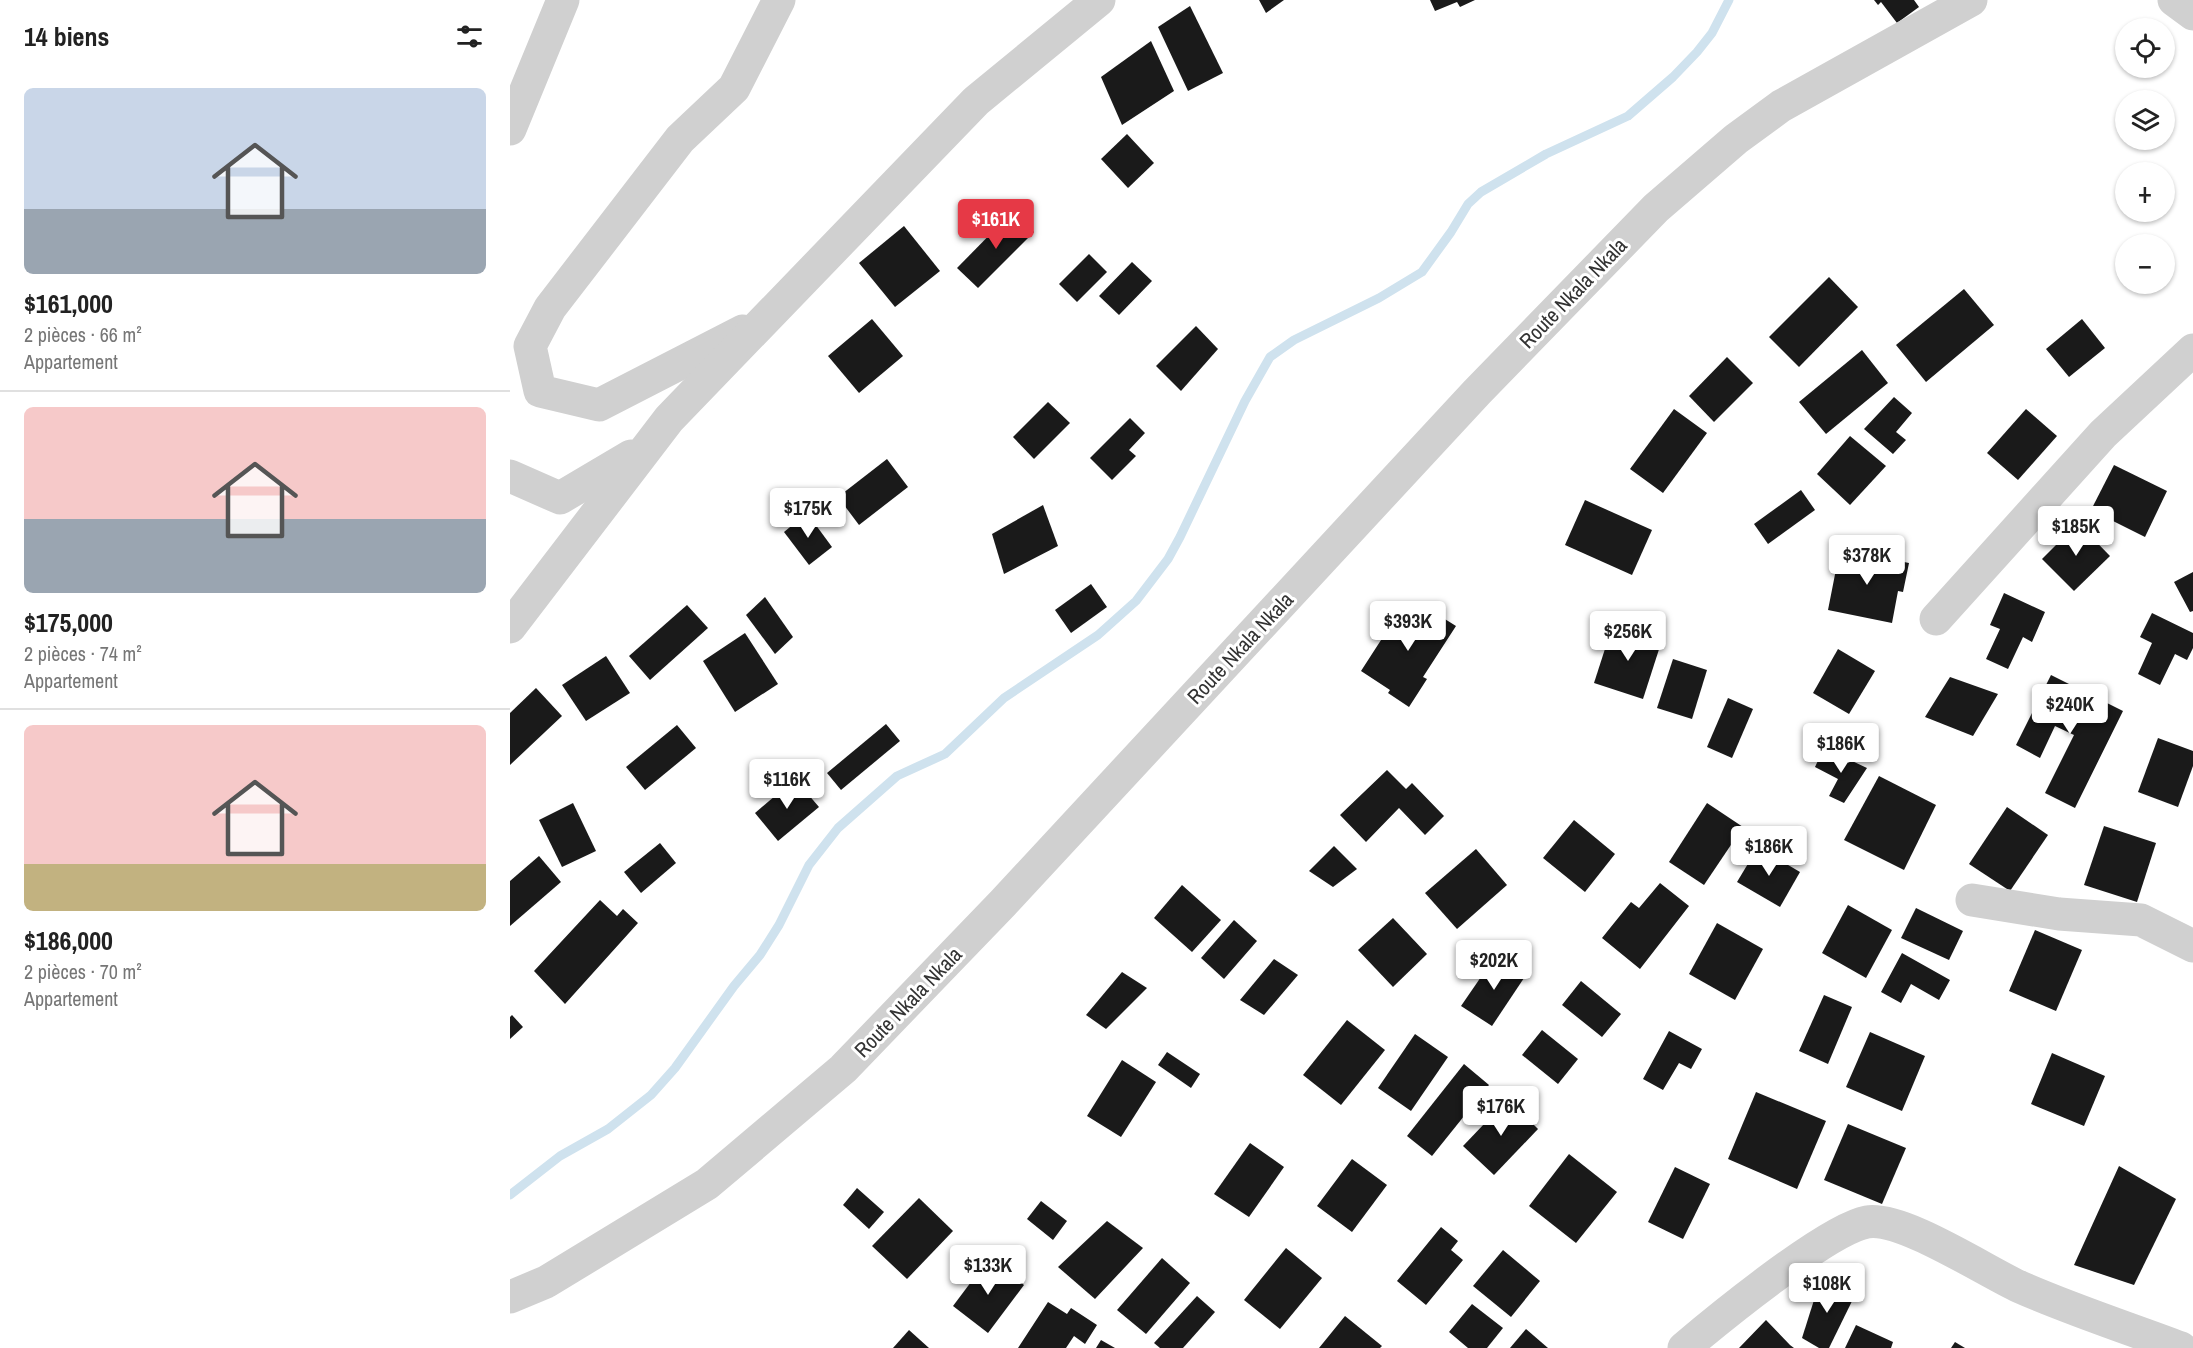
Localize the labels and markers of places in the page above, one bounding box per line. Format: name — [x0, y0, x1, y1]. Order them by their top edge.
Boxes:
pin: $161K — [954, 199, 1038, 250]
pin: $175K — [766, 488, 850, 539]
pin: $185K — [2034, 506, 2118, 557]
pin: $378K — [1825, 535, 1909, 586]
pin: $393K — [1366, 601, 1450, 652]
pin: $256K — [1586, 611, 1670, 662]
pin: $240K — [2028, 684, 2112, 735]
pin: $186K — [1799, 723, 1883, 774]
pin: $116K — [745, 759, 829, 810]
pin: $186K — [1727, 826, 1811, 877]
pin: $202K — [1452, 940, 1536, 991]
pin: $176K — [1459, 1086, 1543, 1137]
pin: $133K — [946, 1245, 1030, 1296]
pin: $108K — [1785, 1263, 1869, 1314]

